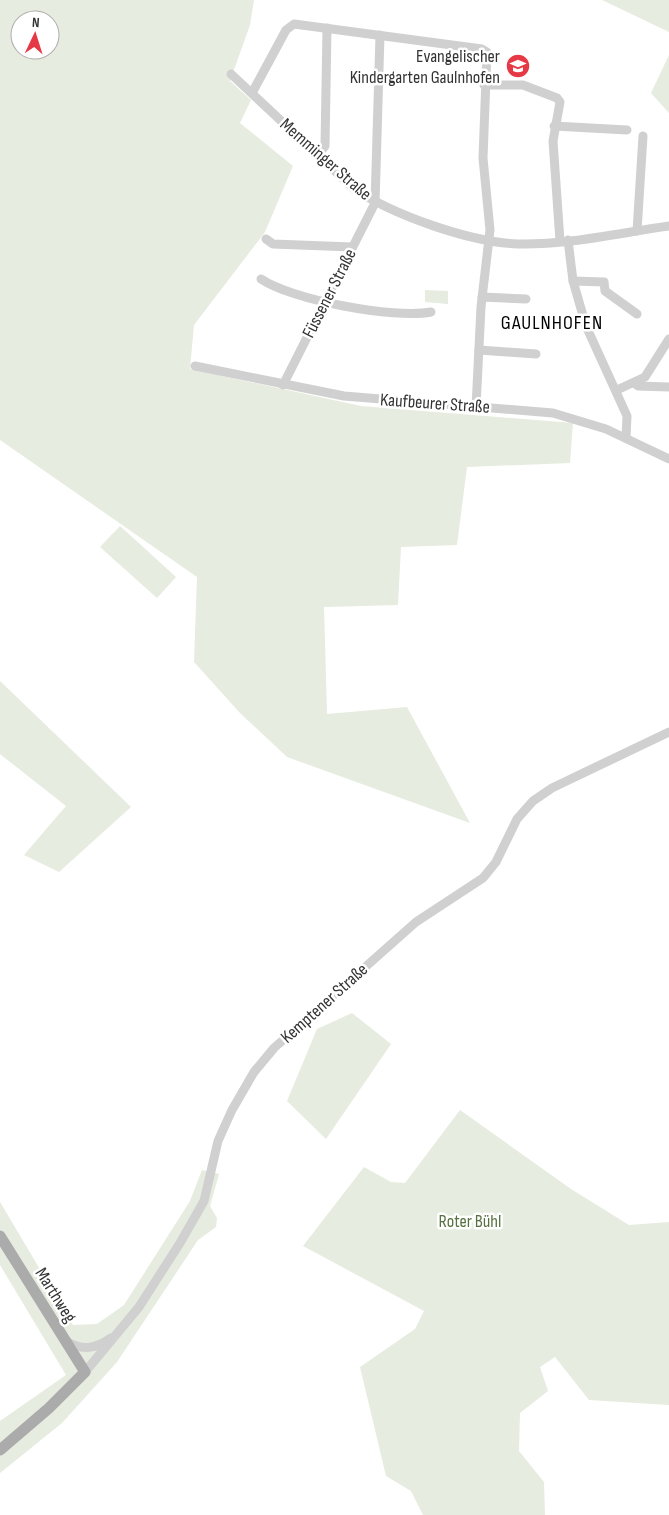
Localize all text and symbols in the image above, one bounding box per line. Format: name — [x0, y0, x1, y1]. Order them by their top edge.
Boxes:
north arrow — [10, 10, 60, 60]
text: N — [32, 14, 40, 31]
place label: Evangelischer Kindergarten Gaulnhofen — [350, 46, 500, 88]
school or university icon: Evangelischer Kindergarten Gaulnhofen — [505, 53, 531, 79]
street label: Memminger Straße — [276, 114, 376, 205]
street label: Füssener Straße — [298, 245, 361, 341]
district label: GAULNHOFEN — [501, 311, 603, 335]
street label: Kaufbeurer Straße — [379, 389, 491, 418]
street label: Kemptener Straße — [277, 959, 372, 1048]
park label: Roter Bühl — [439, 1211, 501, 1232]
street label: Marthweg — [31, 1264, 81, 1327]

